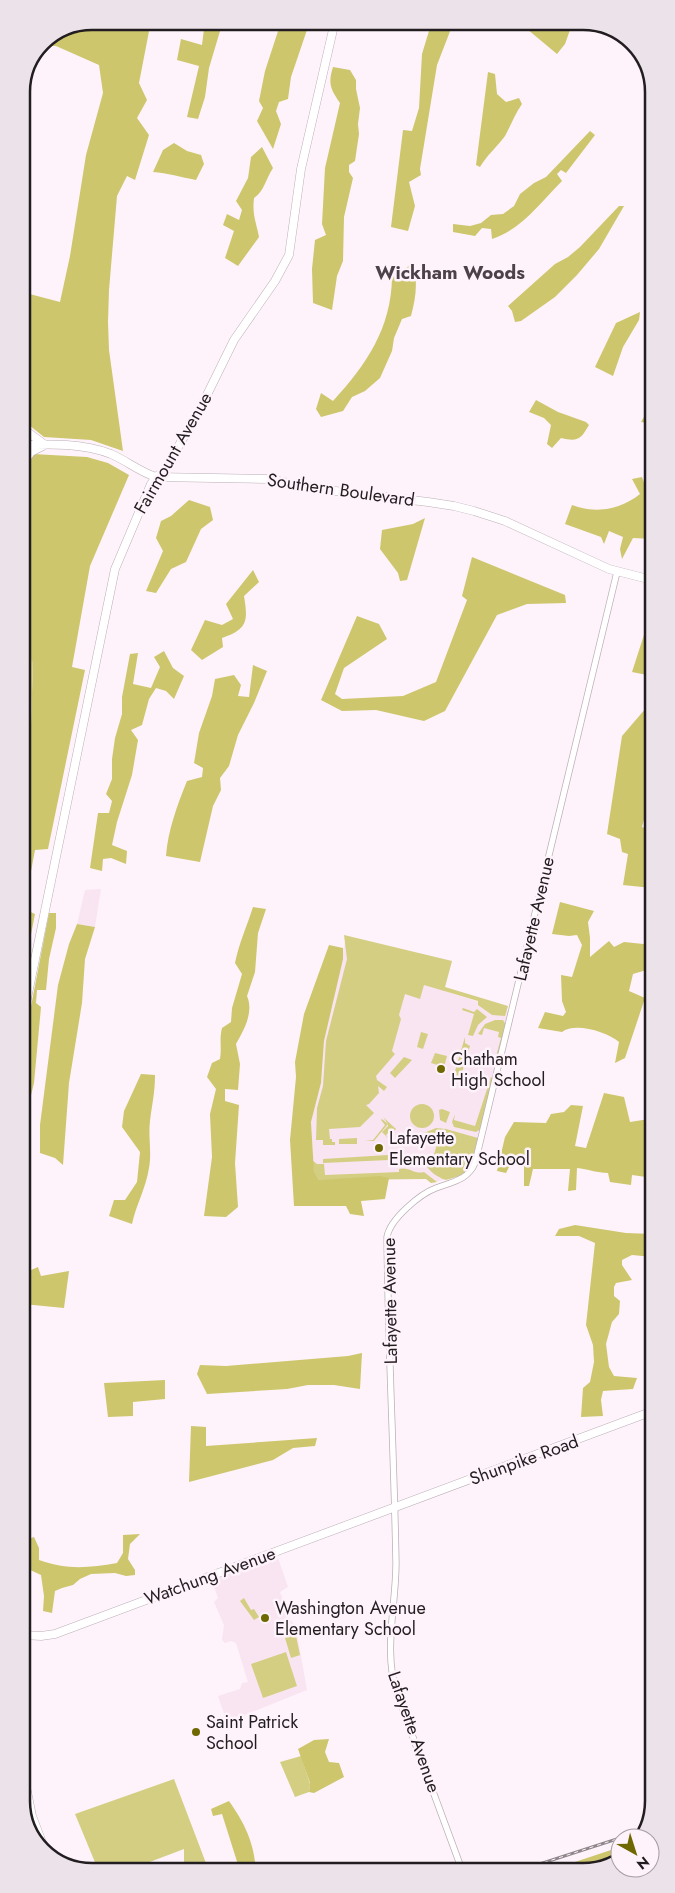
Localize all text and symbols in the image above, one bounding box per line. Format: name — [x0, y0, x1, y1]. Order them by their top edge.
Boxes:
district label: Wickham Woods — [375, 259, 525, 286]
street label: Fairmount Avenue — [128, 387, 218, 519]
street label: Southern Boulevard — [266, 467, 416, 513]
street label: Lafayette Avenue — [507, 854, 561, 984]
place label: Chatham High School — [451, 1046, 545, 1093]
marker: Chatham High School — [435, 1063, 447, 1075]
place label: Lafayette Elementary School — [389, 1125, 530, 1172]
marker: Lafayette Elementary School — [373, 1142, 385, 1154]
street label: Lafayette Avenue — [376, 1237, 404, 1365]
street label: Shunpike Road — [466, 1428, 582, 1492]
street label: Watchung Avenue — [141, 1540, 279, 1612]
place label: Washington Avenue Elementary School — [275, 1595, 426, 1642]
marker: Washington Avenue Elementary School — [259, 1612, 271, 1624]
street label: Lafayette Avenue — [381, 1668, 447, 1796]
place label: Saint Patrick School — [206, 1709, 298, 1756]
marker: Saint Patrick School — [190, 1726, 202, 1738]
north arrow — [610, 1828, 660, 1878]
text: N — [633, 1852, 654, 1874]

